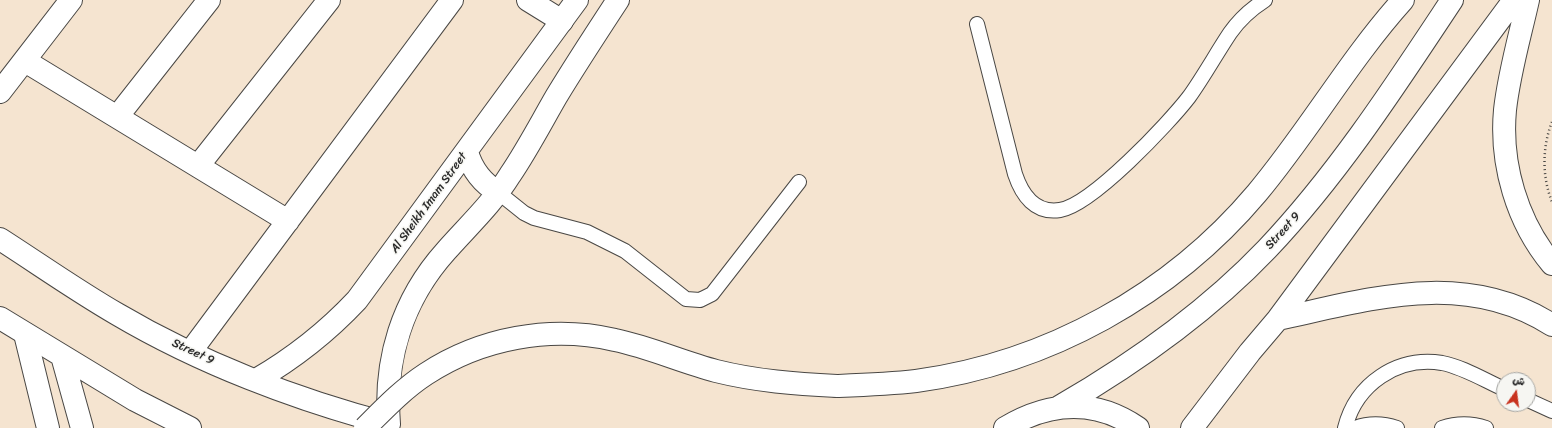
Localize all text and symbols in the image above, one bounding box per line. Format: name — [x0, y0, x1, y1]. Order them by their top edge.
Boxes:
street label: Al Sheikh Imam Street — [388, 150, 470, 256]
street label: Street 9 — [1262, 209, 1304, 253]
street label: Street 9 — [169, 336, 217, 368]
text: ش — [1511, 370, 1527, 392]
north arrow — [1496, 372, 1536, 412]

